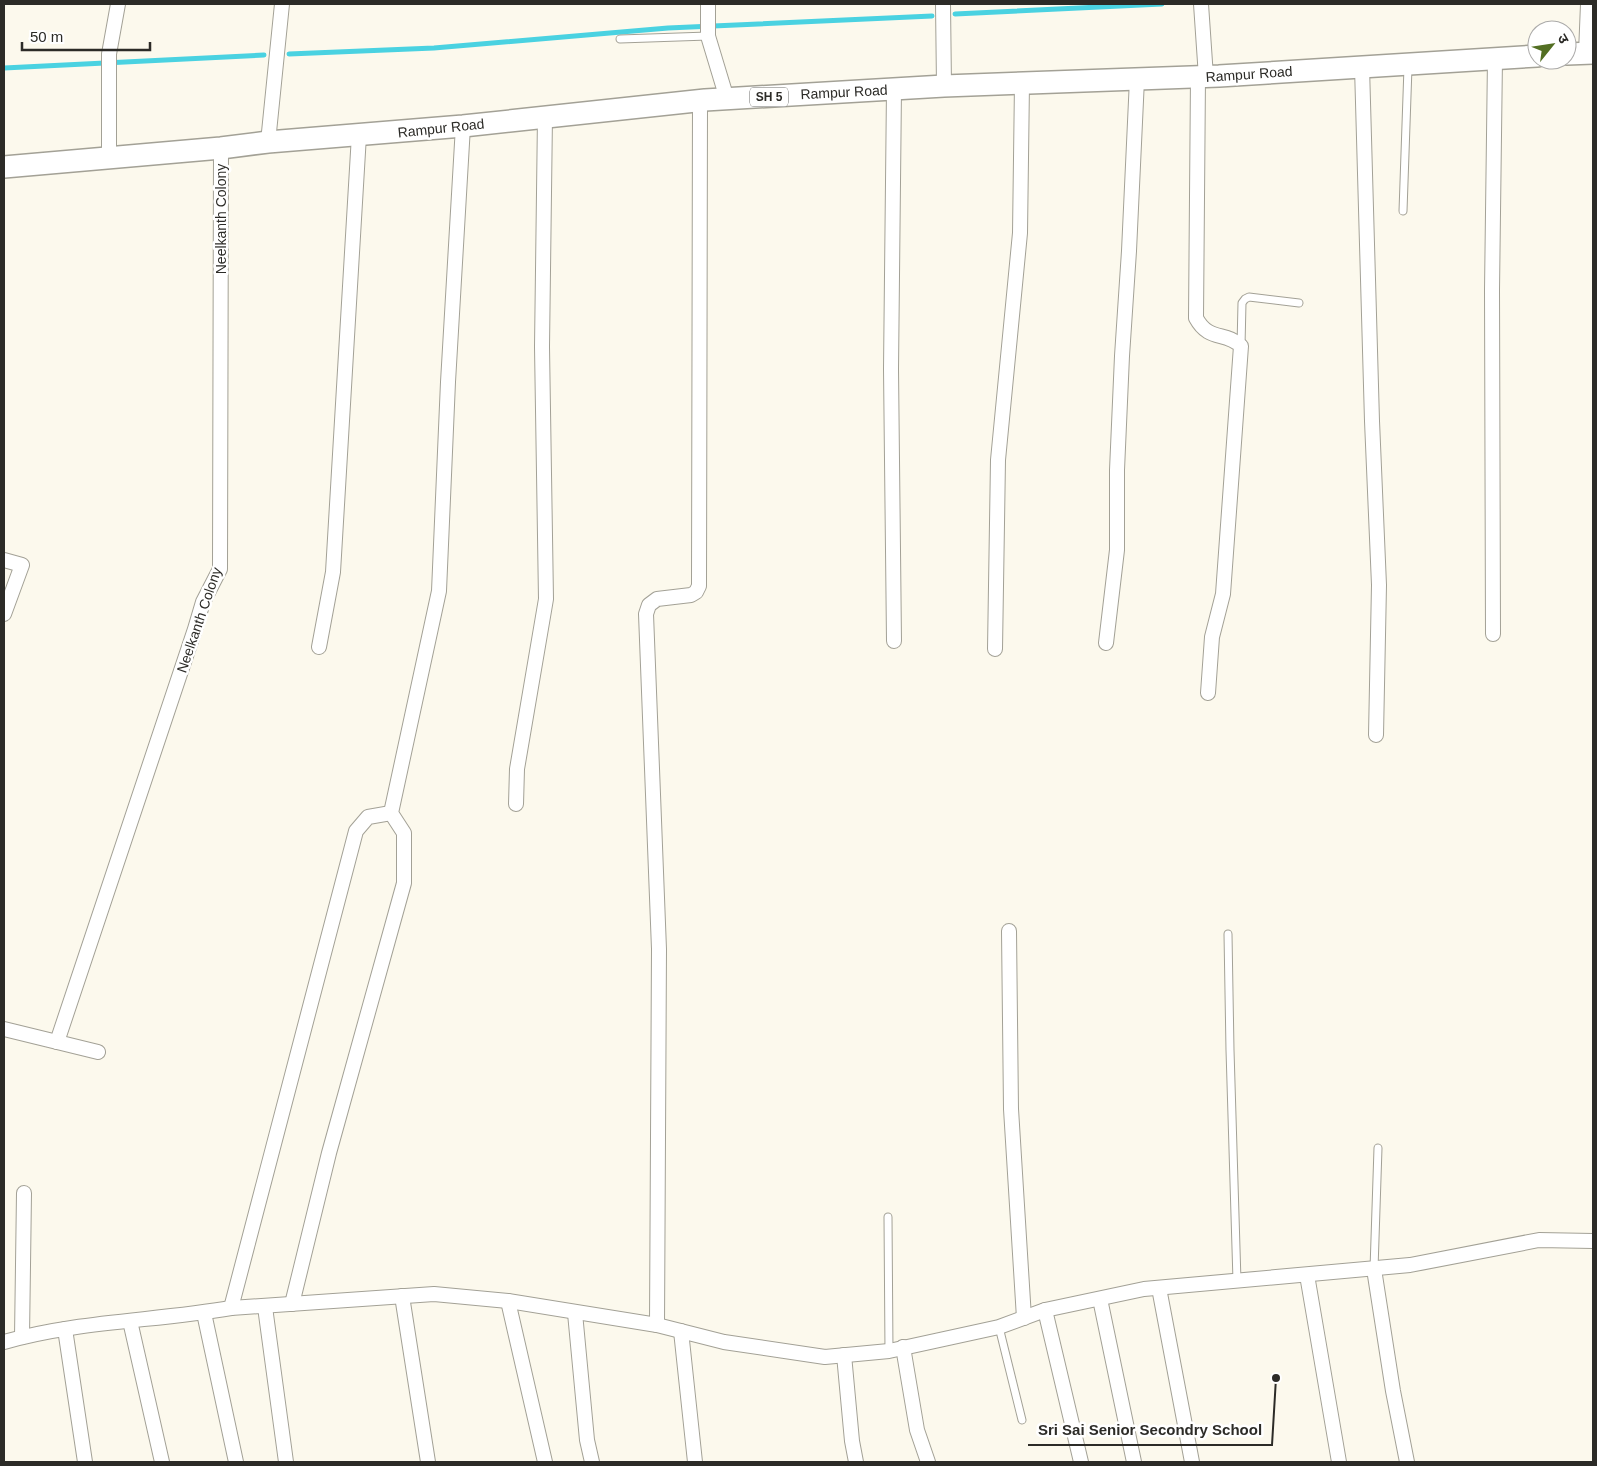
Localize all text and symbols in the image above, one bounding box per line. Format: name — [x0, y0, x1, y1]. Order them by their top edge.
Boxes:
scale bar — [22, 20, 150, 52]
north arrow — [1527, 20, 1577, 70]
text: 50 m — [30, 28, 63, 45]
text: उ — [1554, 31, 1573, 47]
street label: Rampur Road — [1205, 63, 1293, 85]
street label: Rampur Road — [800, 82, 888, 102]
road number: SH 5 — [750, 88, 788, 106]
street label: Rampur Road — [397, 115, 485, 141]
street label: Neelkanth Colony — [213, 164, 229, 274]
street label: Neelkanth Colony — [173, 565, 225, 675]
callout: Sri Sai Senior Secondry School — [1028, 1415, 1272, 1445]
text: Sri Sai Senior Secondry School — [1038, 1421, 1262, 1438]

